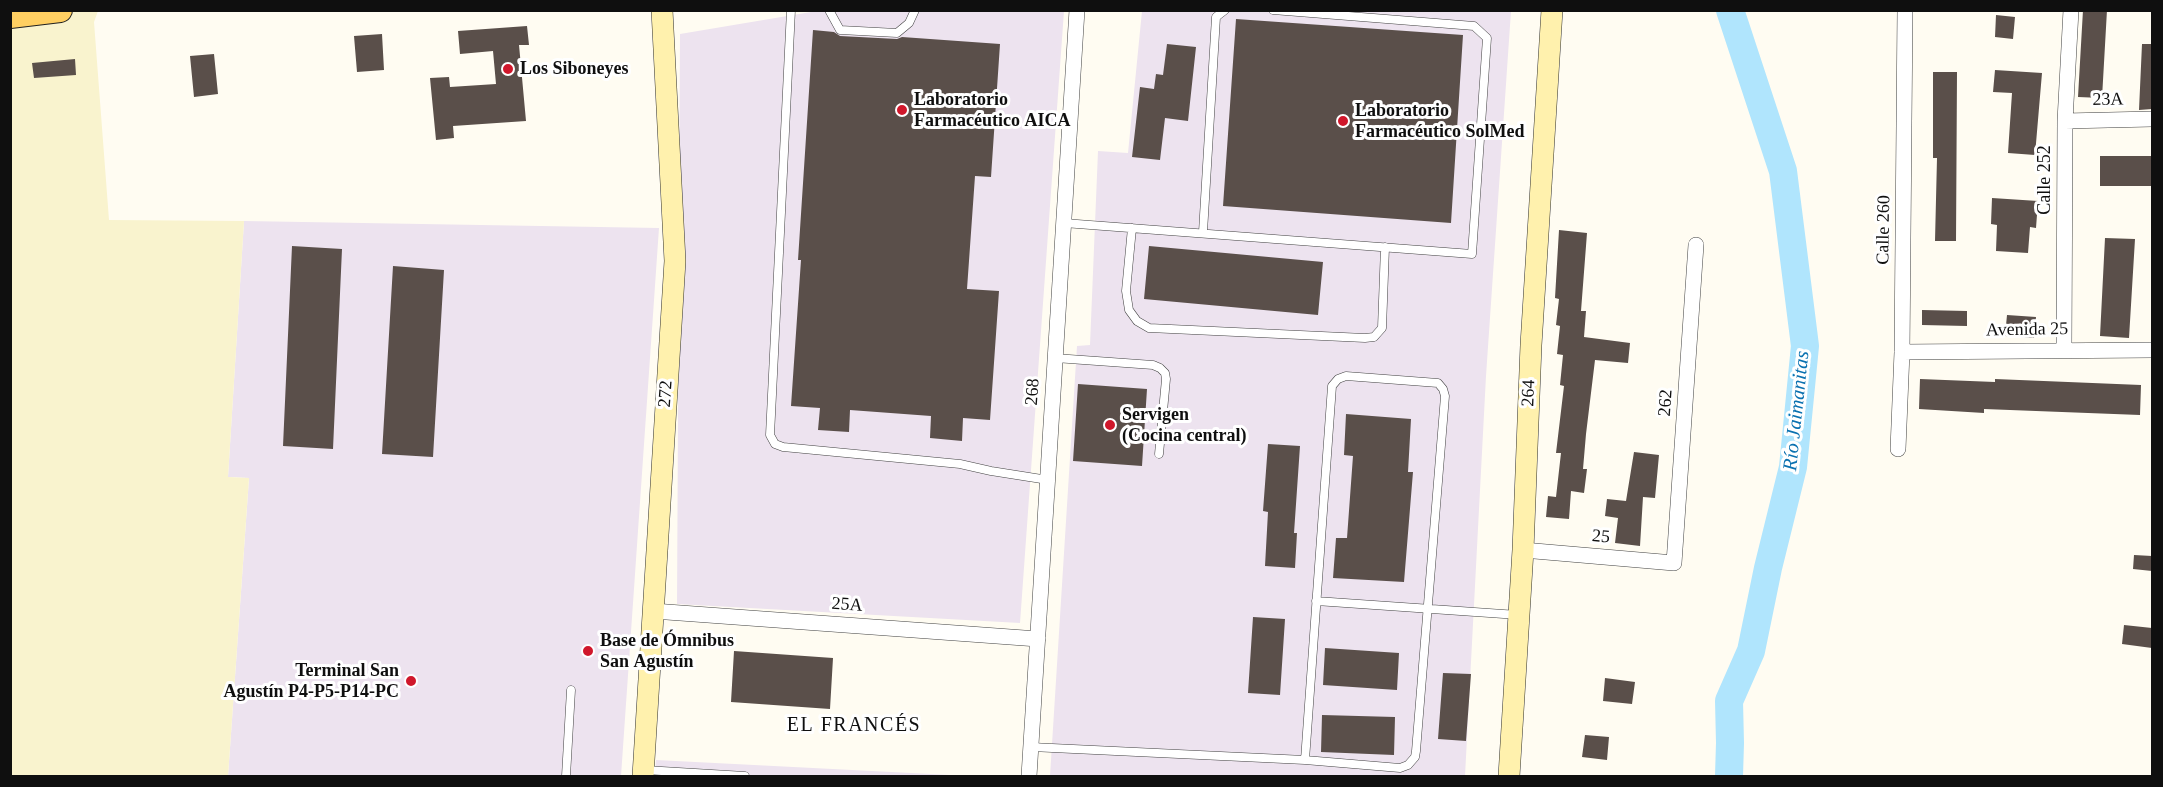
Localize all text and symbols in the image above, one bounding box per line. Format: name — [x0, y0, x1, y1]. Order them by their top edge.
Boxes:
place label: Los Siboneyes — [520, 58, 629, 80]
marker: Los Siboneyes — [501, 62, 515, 76]
place label: Laboratorio Farmacéutico AICA — [914, 89, 1070, 132]
street label: 23A — [2092, 89, 2124, 111]
place label: Laboratorio Farmacéutico SolMed — [1355, 100, 1524, 142]
marker: Laboratorio Farmacéutico AICA — [895, 103, 909, 117]
marker: Laboratorio Farmacéutico SolMed — [1336, 114, 1350, 128]
street label: Calle 252 — [2034, 145, 2056, 215]
street label: Calle 260 — [1873, 195, 1895, 265]
street label: Avenida 25 — [1986, 318, 2068, 342]
water label: Río Jaimanitas — [1779, 350, 1815, 472]
street label: 268 — [1021, 378, 1045, 406]
street label: 264 — [1518, 379, 1540, 407]
street label: 272 — [654, 380, 678, 408]
street label: 262 — [1654, 389, 1678, 417]
place label: Servigen (Cocina central) — [1122, 404, 1246, 446]
marker: Servigen (Cocina central) — [1103, 418, 1117, 432]
street label: 25 — [1591, 525, 1611, 549]
street label: 25A — [831, 593, 863, 617]
place label: Base de Ómnibus San Agustín — [600, 630, 734, 672]
marker: Base de Ómnibus San Agustín — [581, 644, 595, 658]
place label: Terminal San Agustín P4-P5-P14-PC — [224, 660, 399, 702]
marker: Terminal San Agustín P4-P5-P14-PC — [404, 674, 418, 688]
district label: EL FRANCÉS — [787, 714, 921, 738]

